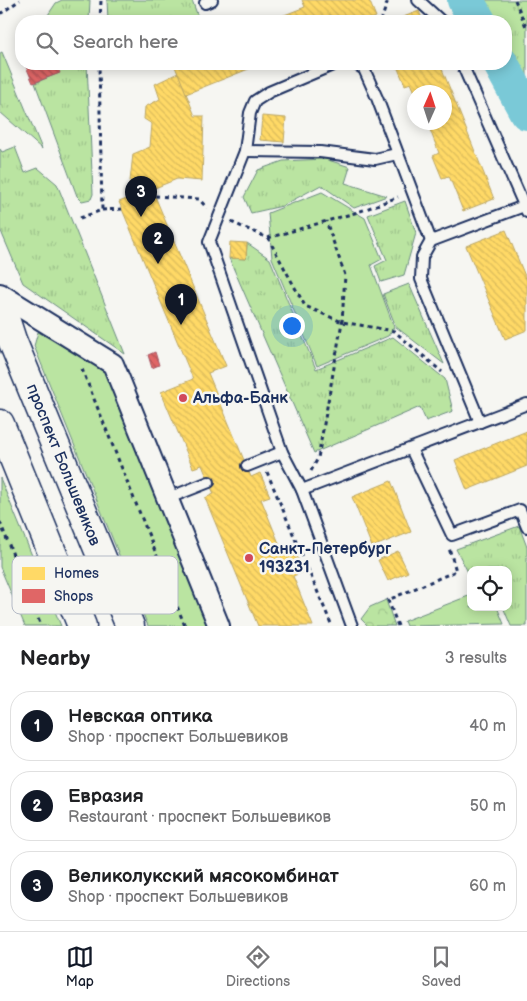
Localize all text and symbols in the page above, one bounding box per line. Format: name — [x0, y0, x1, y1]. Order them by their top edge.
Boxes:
search box — [15, 15, 512, 70]
icon: search — [33, 29, 61, 57]
text: Search here — [73, 31, 178, 54]
north arrow — [407, 85, 452, 130]
pin: 3 — [125, 176, 157, 217]
pin: 2 — [142, 223, 174, 264]
pin: 1 — [165, 284, 197, 325]
your location — [279, 313, 305, 339]
street label: проспект Большевиков — [22, 381, 104, 549]
place label: Альфа-Банк — [192, 389, 288, 408]
marker: Альфа-Банк — [177, 392, 189, 404]
place label: Санкт-Петербург 193231 — [259, 540, 392, 577]
marker: Санкт-Петербург 193231 — [243, 552, 255, 564]
legend — [12, 556, 178, 614]
text: Homes — [54, 565, 99, 582]
map controls — [467, 566, 512, 611]
button: locate — [467, 566, 512, 611]
text: Shops — [54, 588, 93, 605]
text: Nearby — [20, 646, 90, 671]
text: 3 results — [445, 649, 507, 668]
text: Невская оптика — [68, 705, 213, 728]
text: 1 — [34, 717, 40, 736]
text: 40 m — [469, 717, 506, 736]
text: Shop · проспект Большевиков — [68, 728, 288, 747]
text: Евразия — [68, 785, 144, 808]
text: 2 — [32, 797, 42, 816]
text: 50 m — [470, 797, 506, 816]
text: Restaurant · проспект Большевиков — [68, 808, 331, 827]
text: Великолукский мясокомбинат — [68, 865, 339, 888]
text: 3 — [32, 877, 42, 896]
text: 60 m — [469, 877, 506, 896]
text: Shop · проспект Большевиков — [68, 888, 288, 907]
tab: Map — [66, 943, 94, 990]
tab: Directions — [226, 943, 290, 990]
tab: Saved — [422, 943, 461, 990]

